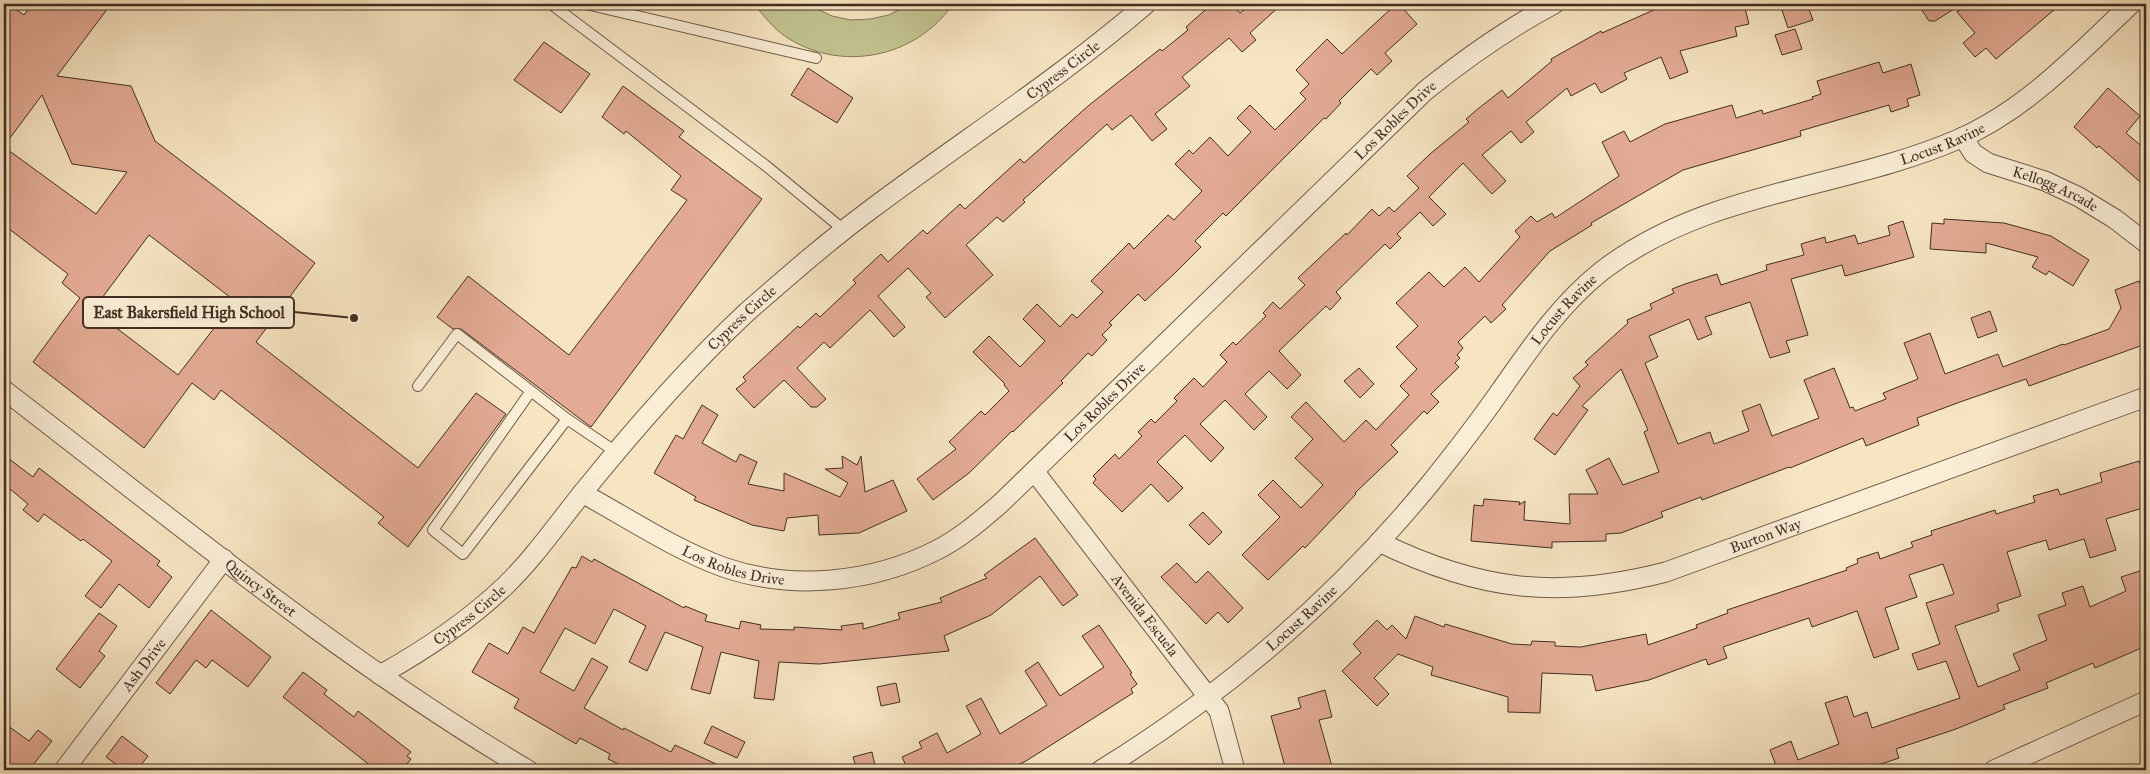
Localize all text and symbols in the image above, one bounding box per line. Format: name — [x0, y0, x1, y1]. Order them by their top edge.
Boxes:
street label: Cypress Circle — [1023, 37, 1103, 103]
street label: Los Robles Drive — [1351, 77, 1440, 164]
street label: Locust Ravine — [1898, 119, 1988, 169]
street label: Kellogg Arcade — [2010, 162, 2101, 215]
street label: Locust Ravine — [1527, 270, 1600, 349]
street label: Cypress Circle — [704, 282, 780, 354]
callout: East Bakersfield High School — [83, 297, 294, 328]
text: East Bakersfield High School — [93, 303, 285, 323]
street label: Los Robles Drive — [1060, 359, 1149, 446]
street label: Burton Way — [1728, 514, 1805, 557]
street label: Los Robles Drive — [679, 541, 785, 589]
street label: Quincy Street — [221, 555, 300, 621]
street label: Avenida Escuela — [1107, 570, 1183, 660]
street label: Cypress Circle — [430, 581, 509, 649]
street label: Locust Ravine — [1262, 581, 1341, 655]
street label: Ash Drive — [117, 635, 170, 696]

